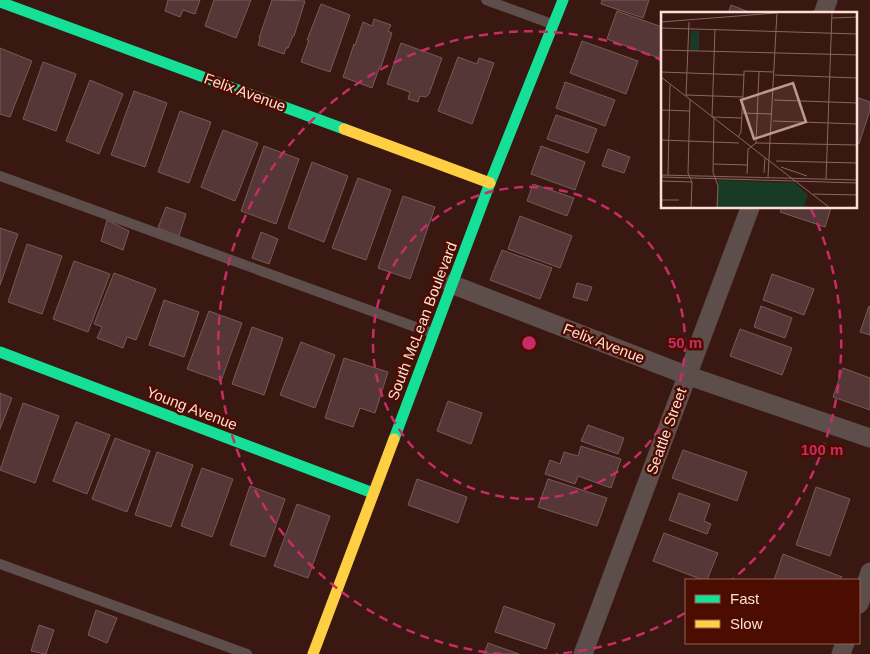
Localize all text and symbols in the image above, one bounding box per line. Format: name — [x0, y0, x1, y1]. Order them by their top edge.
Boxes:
inset map — [661, 12, 858, 209]
street label: Felix Avenue — [202, 69, 288, 115]
street label: South McLean Boulevard — [384, 239, 460, 403]
street label: Felix Avenue — [561, 320, 647, 366]
centre of rings — [520, 334, 538, 352]
text: 50 m — [668, 334, 702, 351]
street label: Young Avenue — [144, 383, 240, 433]
street label: Seattle Street — [642, 385, 690, 477]
text: 100 m — [801, 441, 843, 458]
legend — [685, 579, 860, 644]
text: Fast — [730, 590, 760, 607]
text: Slow — [730, 615, 763, 632]

